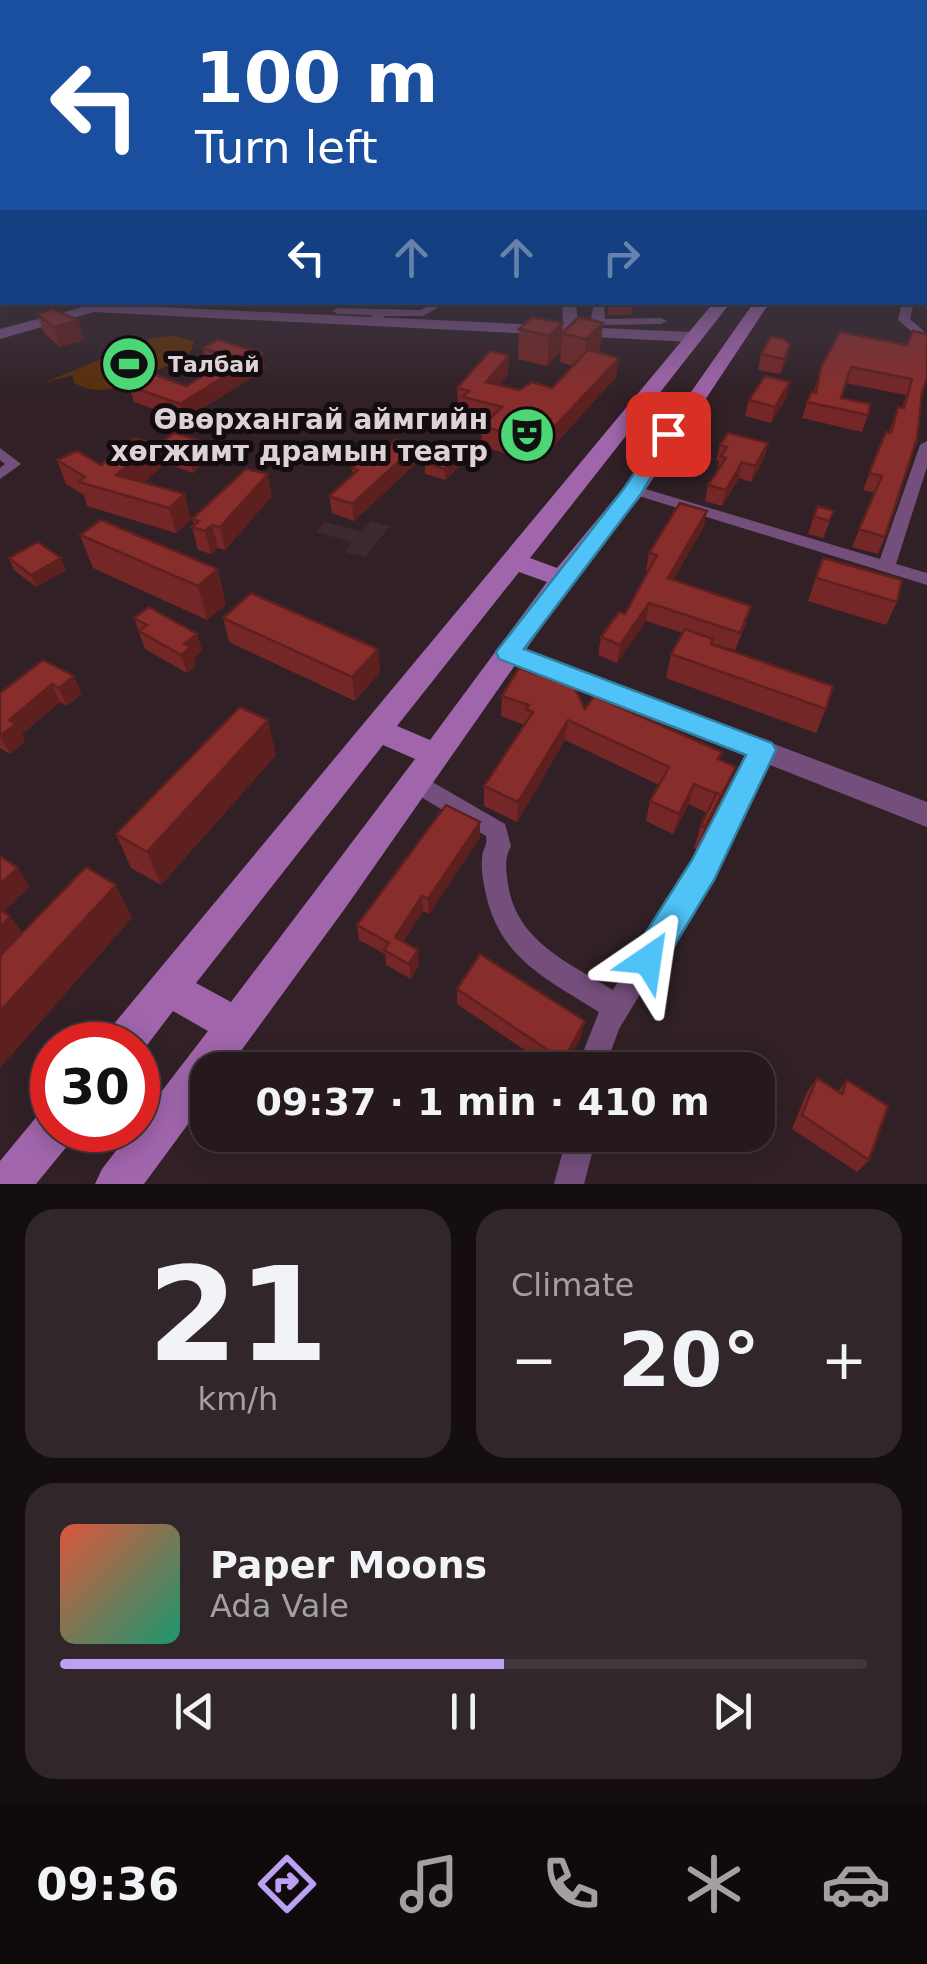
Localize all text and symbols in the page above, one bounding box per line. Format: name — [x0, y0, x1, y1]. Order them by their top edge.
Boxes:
text: 100 m — [195, 37, 438, 119]
icon: left — [30, 40, 160, 170]
text: Turn left — [195, 121, 378, 174]
icon: left — [279, 230, 334, 285]
icon: ahead — [384, 230, 439, 285]
icon: ahead — [489, 230, 544, 285]
icon: right — [594, 230, 649, 285]
sports icon: Талбай — [99, 334, 159, 394]
place label: Талбай — [168, 352, 260, 377]
pin — [626, 392, 711, 477]
place label: Өвөрхангай аймгийн хөгжимт драмын театр — [110, 403, 488, 468]
theatre icon: Өвөрхангай аймгийн хөгжимт драмын театр — [497, 405, 557, 465]
icon: arrive — [641, 407, 696, 462]
position arrow — [596, 908, 700, 1012]
speed limit sign: 30 — [30, 1022, 160, 1152]
text: 09:37 · 1 min · 410 m — [255, 1080, 710, 1124]
text: 21 — [148, 1239, 328, 1391]
text: Climate — [511, 1266, 634, 1304]
text: 20° — [618, 1316, 760, 1404]
text: − — [511, 1328, 557, 1392]
text: + — [821, 1328, 867, 1392]
text: km/h — [198, 1380, 278, 1418]
text: Paper Moons — [210, 1543, 487, 1587]
text: Ada Vale — [210, 1587, 349, 1625]
icon: previous — [167, 1684, 222, 1739]
icon: pause — [436, 1684, 491, 1739]
icon: next — [705, 1684, 760, 1739]
icon: directions — [252, 1849, 322, 1919]
icon: music — [394, 1849, 464, 1919]
icon: phone — [536, 1849, 606, 1919]
icon: climate — [679, 1849, 749, 1919]
icon: car — [821, 1849, 891, 1919]
text: 09:36 — [36, 1858, 179, 1911]

